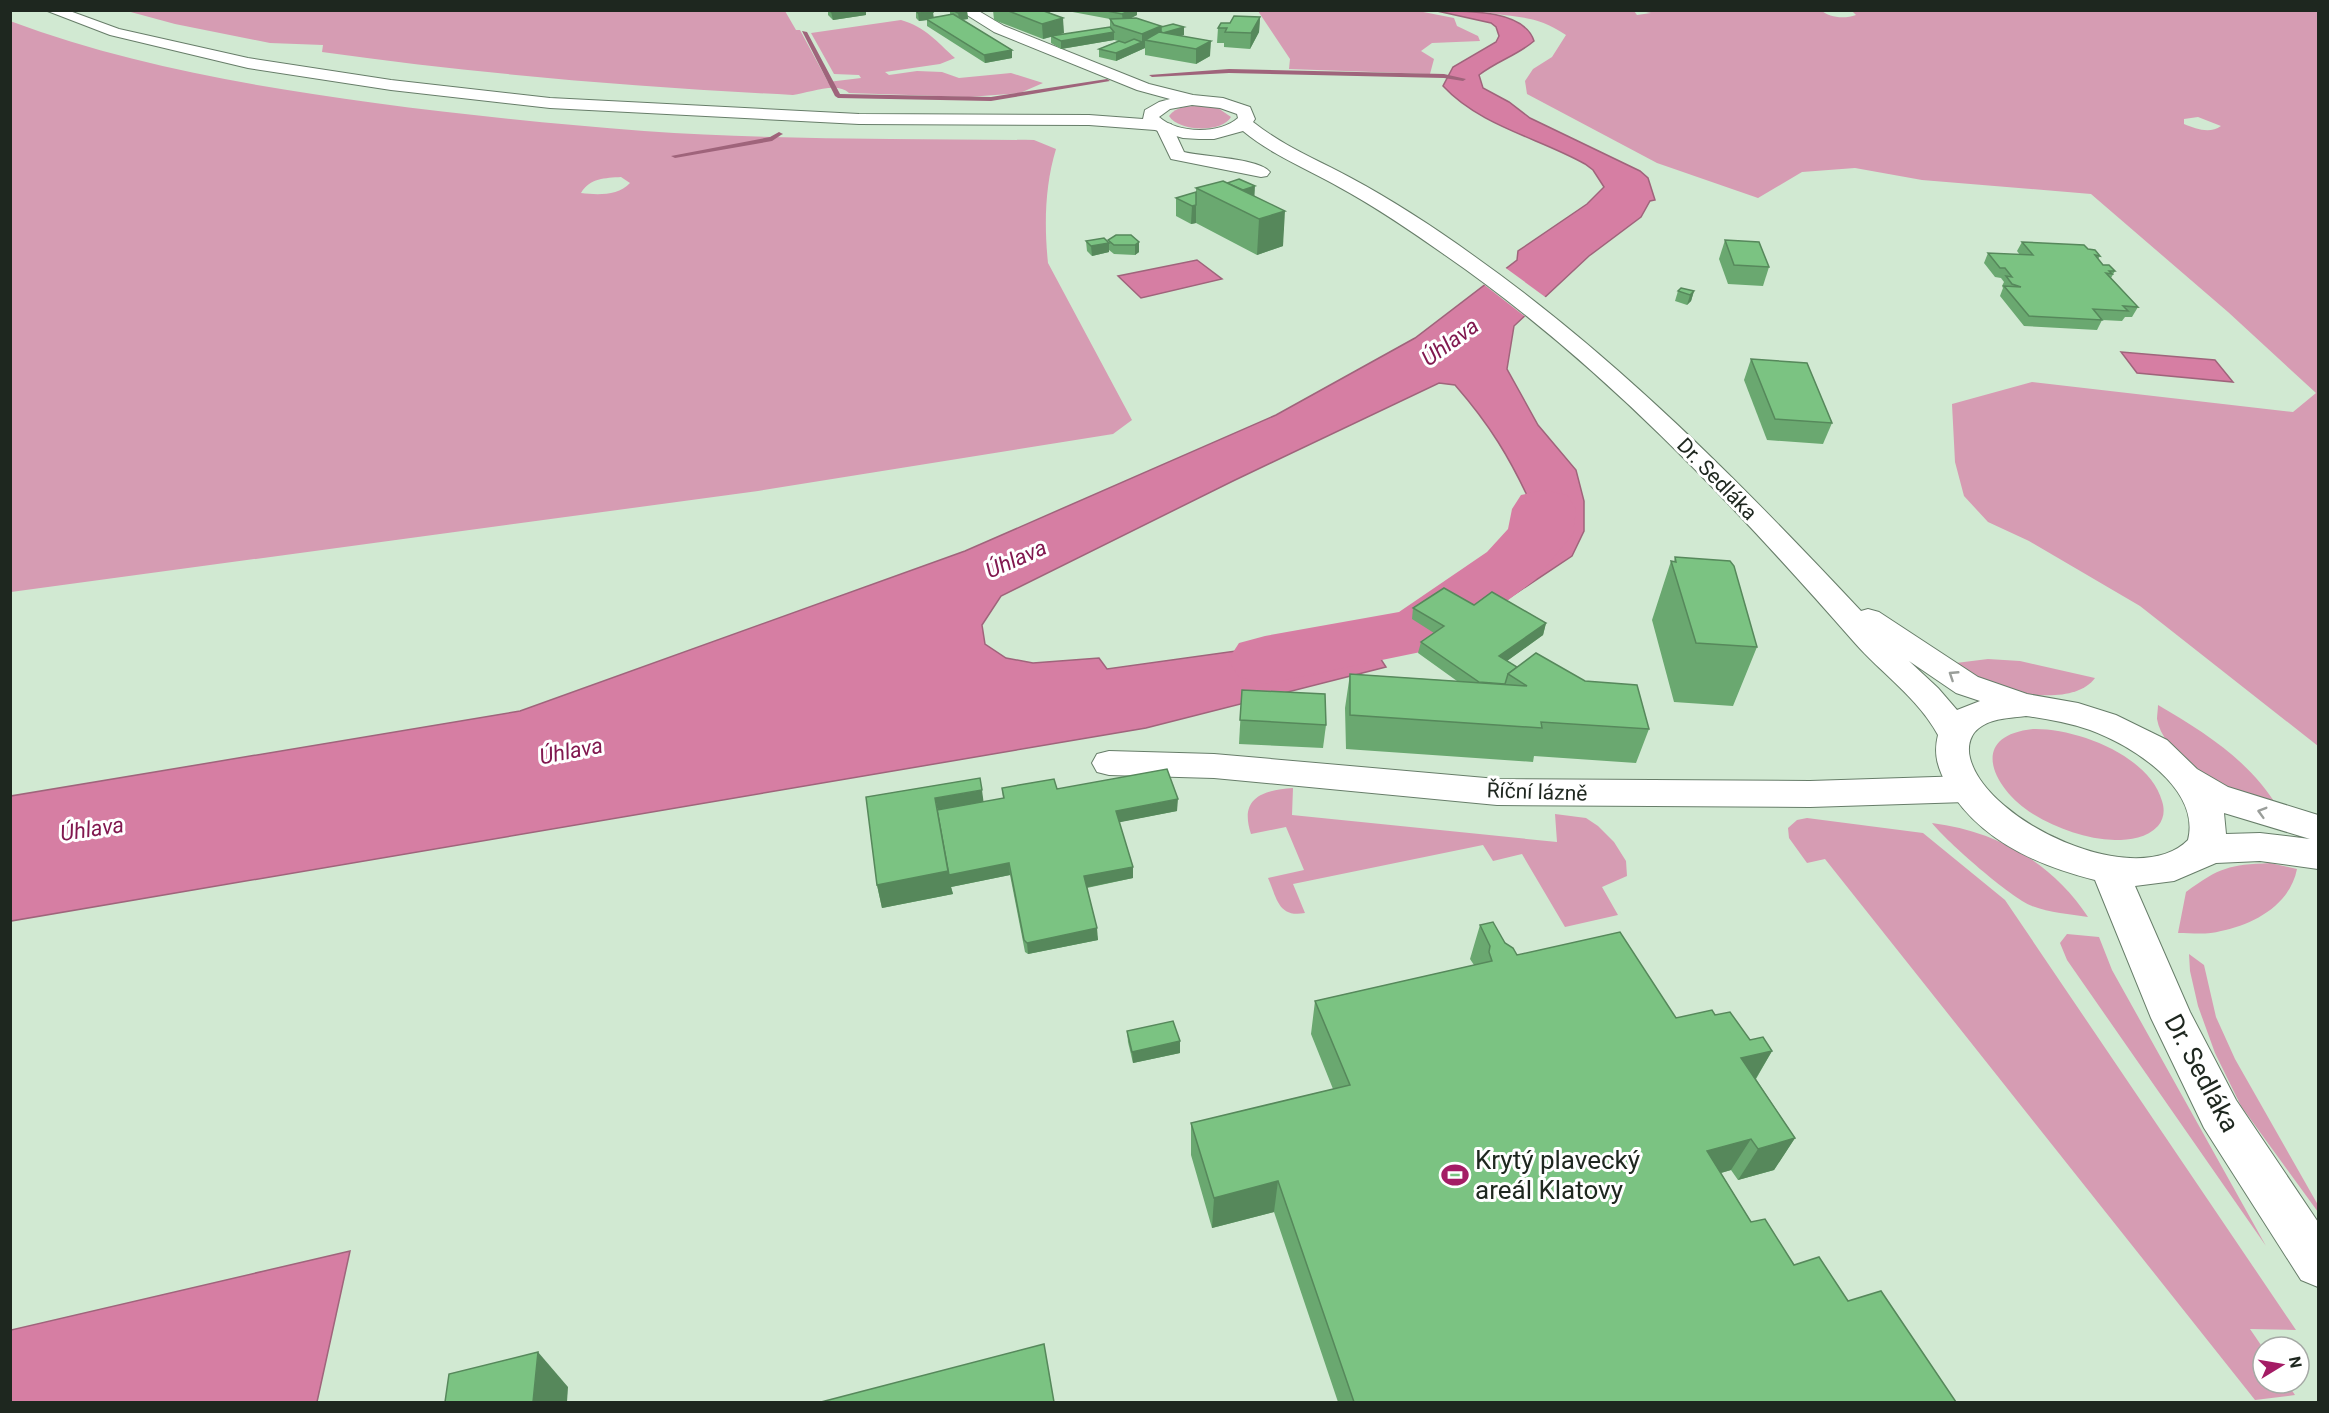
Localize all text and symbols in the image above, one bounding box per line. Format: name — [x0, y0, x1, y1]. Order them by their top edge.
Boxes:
water label: Úhlava — [1416, 312, 1483, 371]
street label: Dr. Sedláka — [1672, 433, 1762, 525]
water label: Úhlava — [981, 534, 1050, 583]
one-way arrow — [1948, 672, 1959, 683]
water label: Úhlava — [537, 732, 605, 769]
street label: Říční lázně — [1486, 778, 1588, 806]
one-way arrow — [2257, 806, 2267, 819]
water label: Úhlava — [58, 811, 125, 846]
street label: Dr. Sedláka — [2158, 1009, 2246, 1137]
place label: Krytý plavecký areál Klatovy — [1475, 1145, 1640, 1205]
sports icon: Krytý plavecký areál Klatovy — [1440, 1160, 1470, 1190]
north arrow — [2251, 1335, 2311, 1395]
text: N — [2285, 1355, 2306, 1370]

